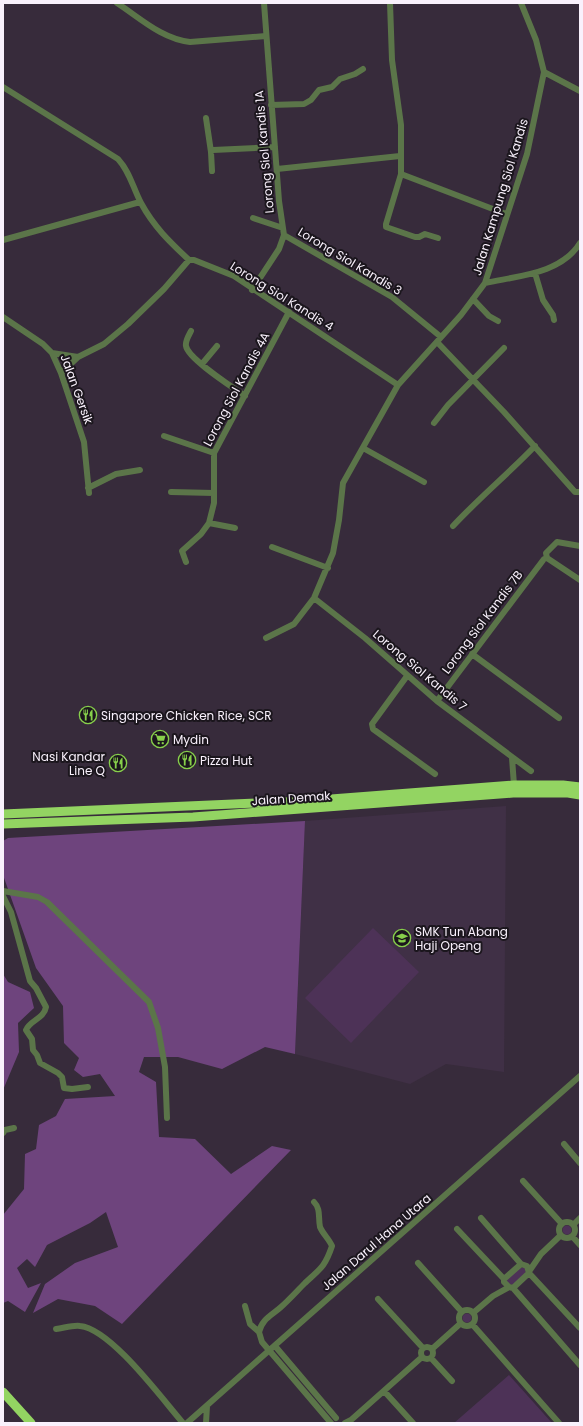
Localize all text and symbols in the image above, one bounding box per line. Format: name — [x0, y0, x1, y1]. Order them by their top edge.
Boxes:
street label: Lorong Siol Kandis 1A — [250, 90, 278, 214]
street label: Jalan Kampung Siol Kandis — [468, 117, 532, 277]
street label: Lorong Siol Kandis 3 — [295, 223, 405, 299]
street label: Lorong Siol Kandis 4 — [227, 257, 337, 335]
street label: Lorong Siol Kandis 4A — [199, 329, 273, 449]
street label: Jalan Gersik — [57, 352, 98, 427]
street label: Lorong Siol Kandis 7B — [438, 567, 526, 677]
street label: Lorong Siol Kandis 7 — [369, 626, 471, 715]
restaurant icon: Singapore Chicken Rice, SCR — [78, 705, 98, 725]
place label: Singapore Chicken Rice, SCR — [101, 707, 272, 724]
supermarket icon: Mydin — [150, 729, 170, 749]
place label: Mydin — [173, 731, 209, 748]
place label: Nasi Kandar Line Q — [32, 748, 106, 779]
restaurant icon: Pizza Hut — [177, 750, 197, 770]
place label: Pizza Hut — [200, 752, 253, 769]
restaurant icon: Nasi Kandar Line Q — [108, 753, 128, 773]
street label: Jalan Demak — [251, 787, 332, 809]
place label: SMK Tun Abang Haji Openg — [415, 923, 508, 954]
school or university icon: SMK Tun Abang Haji Openg — [392, 928, 412, 948]
street label: Jalan Darul Hana Utara — [318, 1190, 434, 1294]

